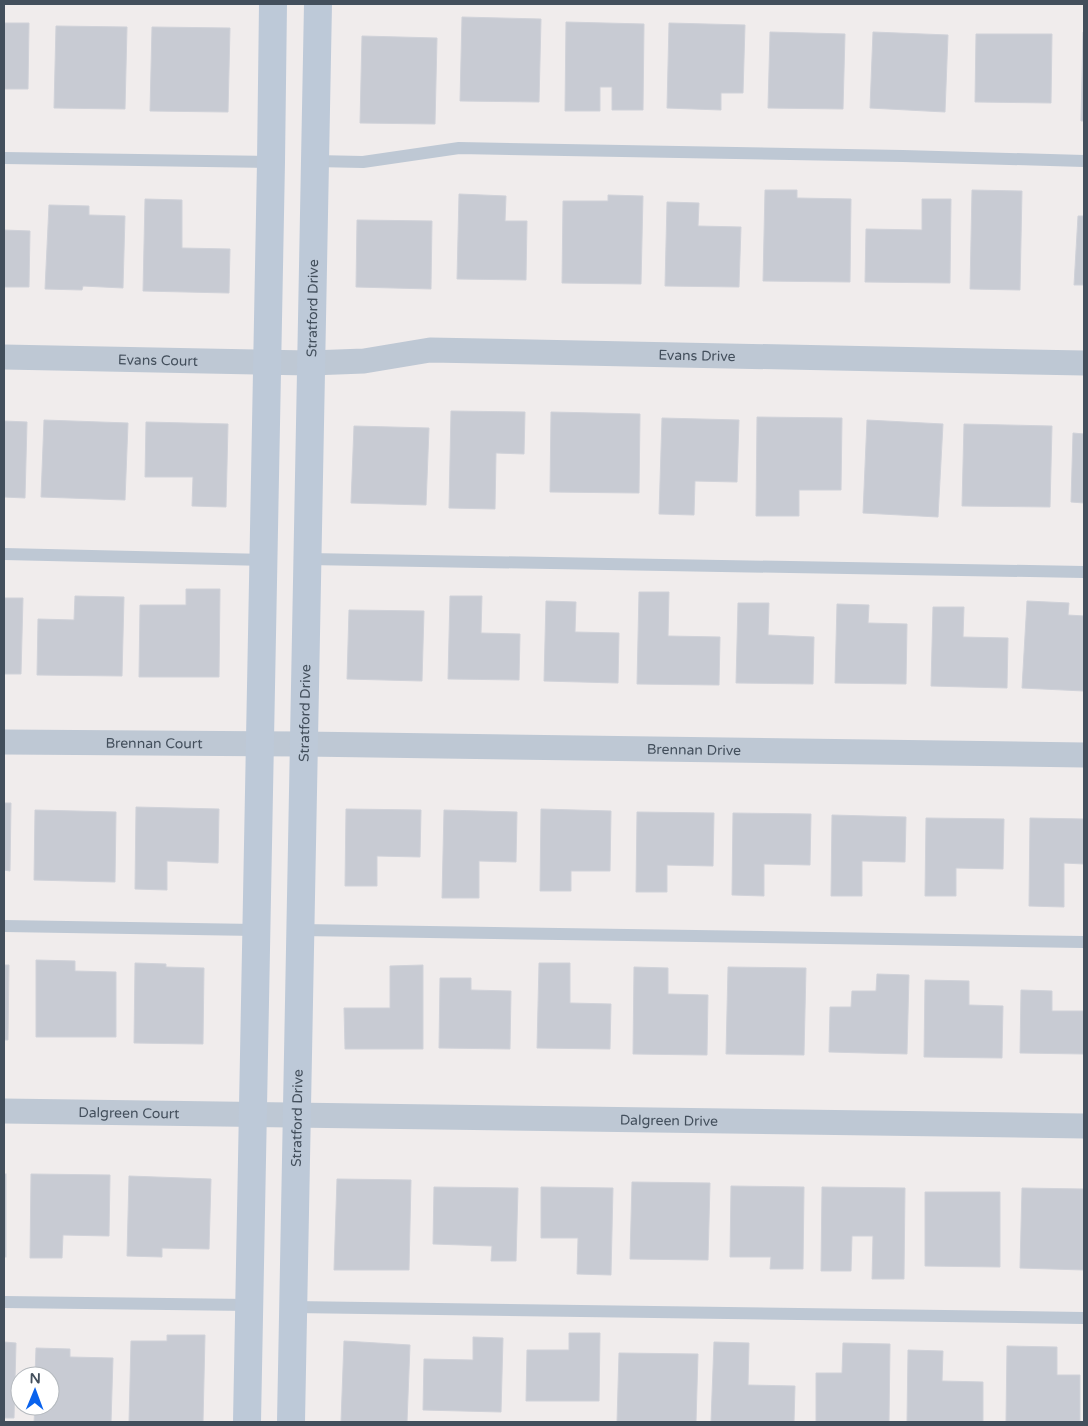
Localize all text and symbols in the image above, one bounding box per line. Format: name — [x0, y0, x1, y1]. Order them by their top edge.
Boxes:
street label: Stratford Drive — [303, 259, 322, 357]
street label: Evans Drive — [658, 347, 736, 365]
street label: Evans Court — [118, 351, 199, 370]
street label: Stratford Drive — [296, 664, 314, 762]
street label: Brennan Court — [105, 735, 203, 752]
street label: Brennan Drive — [647, 741, 741, 759]
street label: Stratford Drive — [288, 1069, 307, 1167]
street label: Dalgreen Court — [78, 1104, 180, 1122]
street label: Dalgreen Drive — [620, 1112, 718, 1130]
north arrow — [10, 1366, 60, 1416]
text: N — [29, 1370, 41, 1387]

